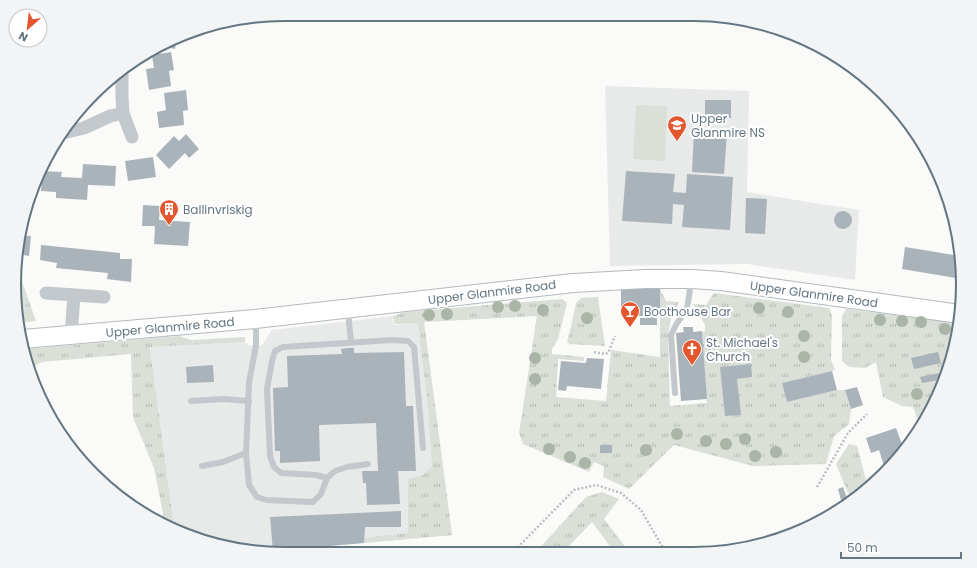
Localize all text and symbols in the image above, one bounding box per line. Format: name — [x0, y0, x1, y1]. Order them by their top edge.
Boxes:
north arrow — [8, 8, 48, 48]
text: N — [16, 28, 31, 46]
place label: Upper Glanmire NS — [691, 110, 765, 141]
school or university icon: Upper Glanmire NS — [666, 114, 688, 142]
building icon: Ballinvriskig — [158, 198, 180, 226]
place label: Ballinvriskig — [183, 201, 253, 218]
street label: Upper Glanmire Road — [427, 276, 557, 308]
street label: Upper Glanmire Road — [749, 277, 879, 311]
bar icon: Boothouse Bar — [619, 300, 641, 328]
place label: Boothouse Bar — [644, 303, 732, 320]
street label: Upper Glanmire Road — [105, 313, 235, 341]
place label: St. Michael's Church — [706, 334, 778, 365]
church icon: St. Michael's Church — [681, 338, 703, 366]
scale bar — [841, 534, 961, 560]
text: 50 m — [847, 539, 878, 556]

